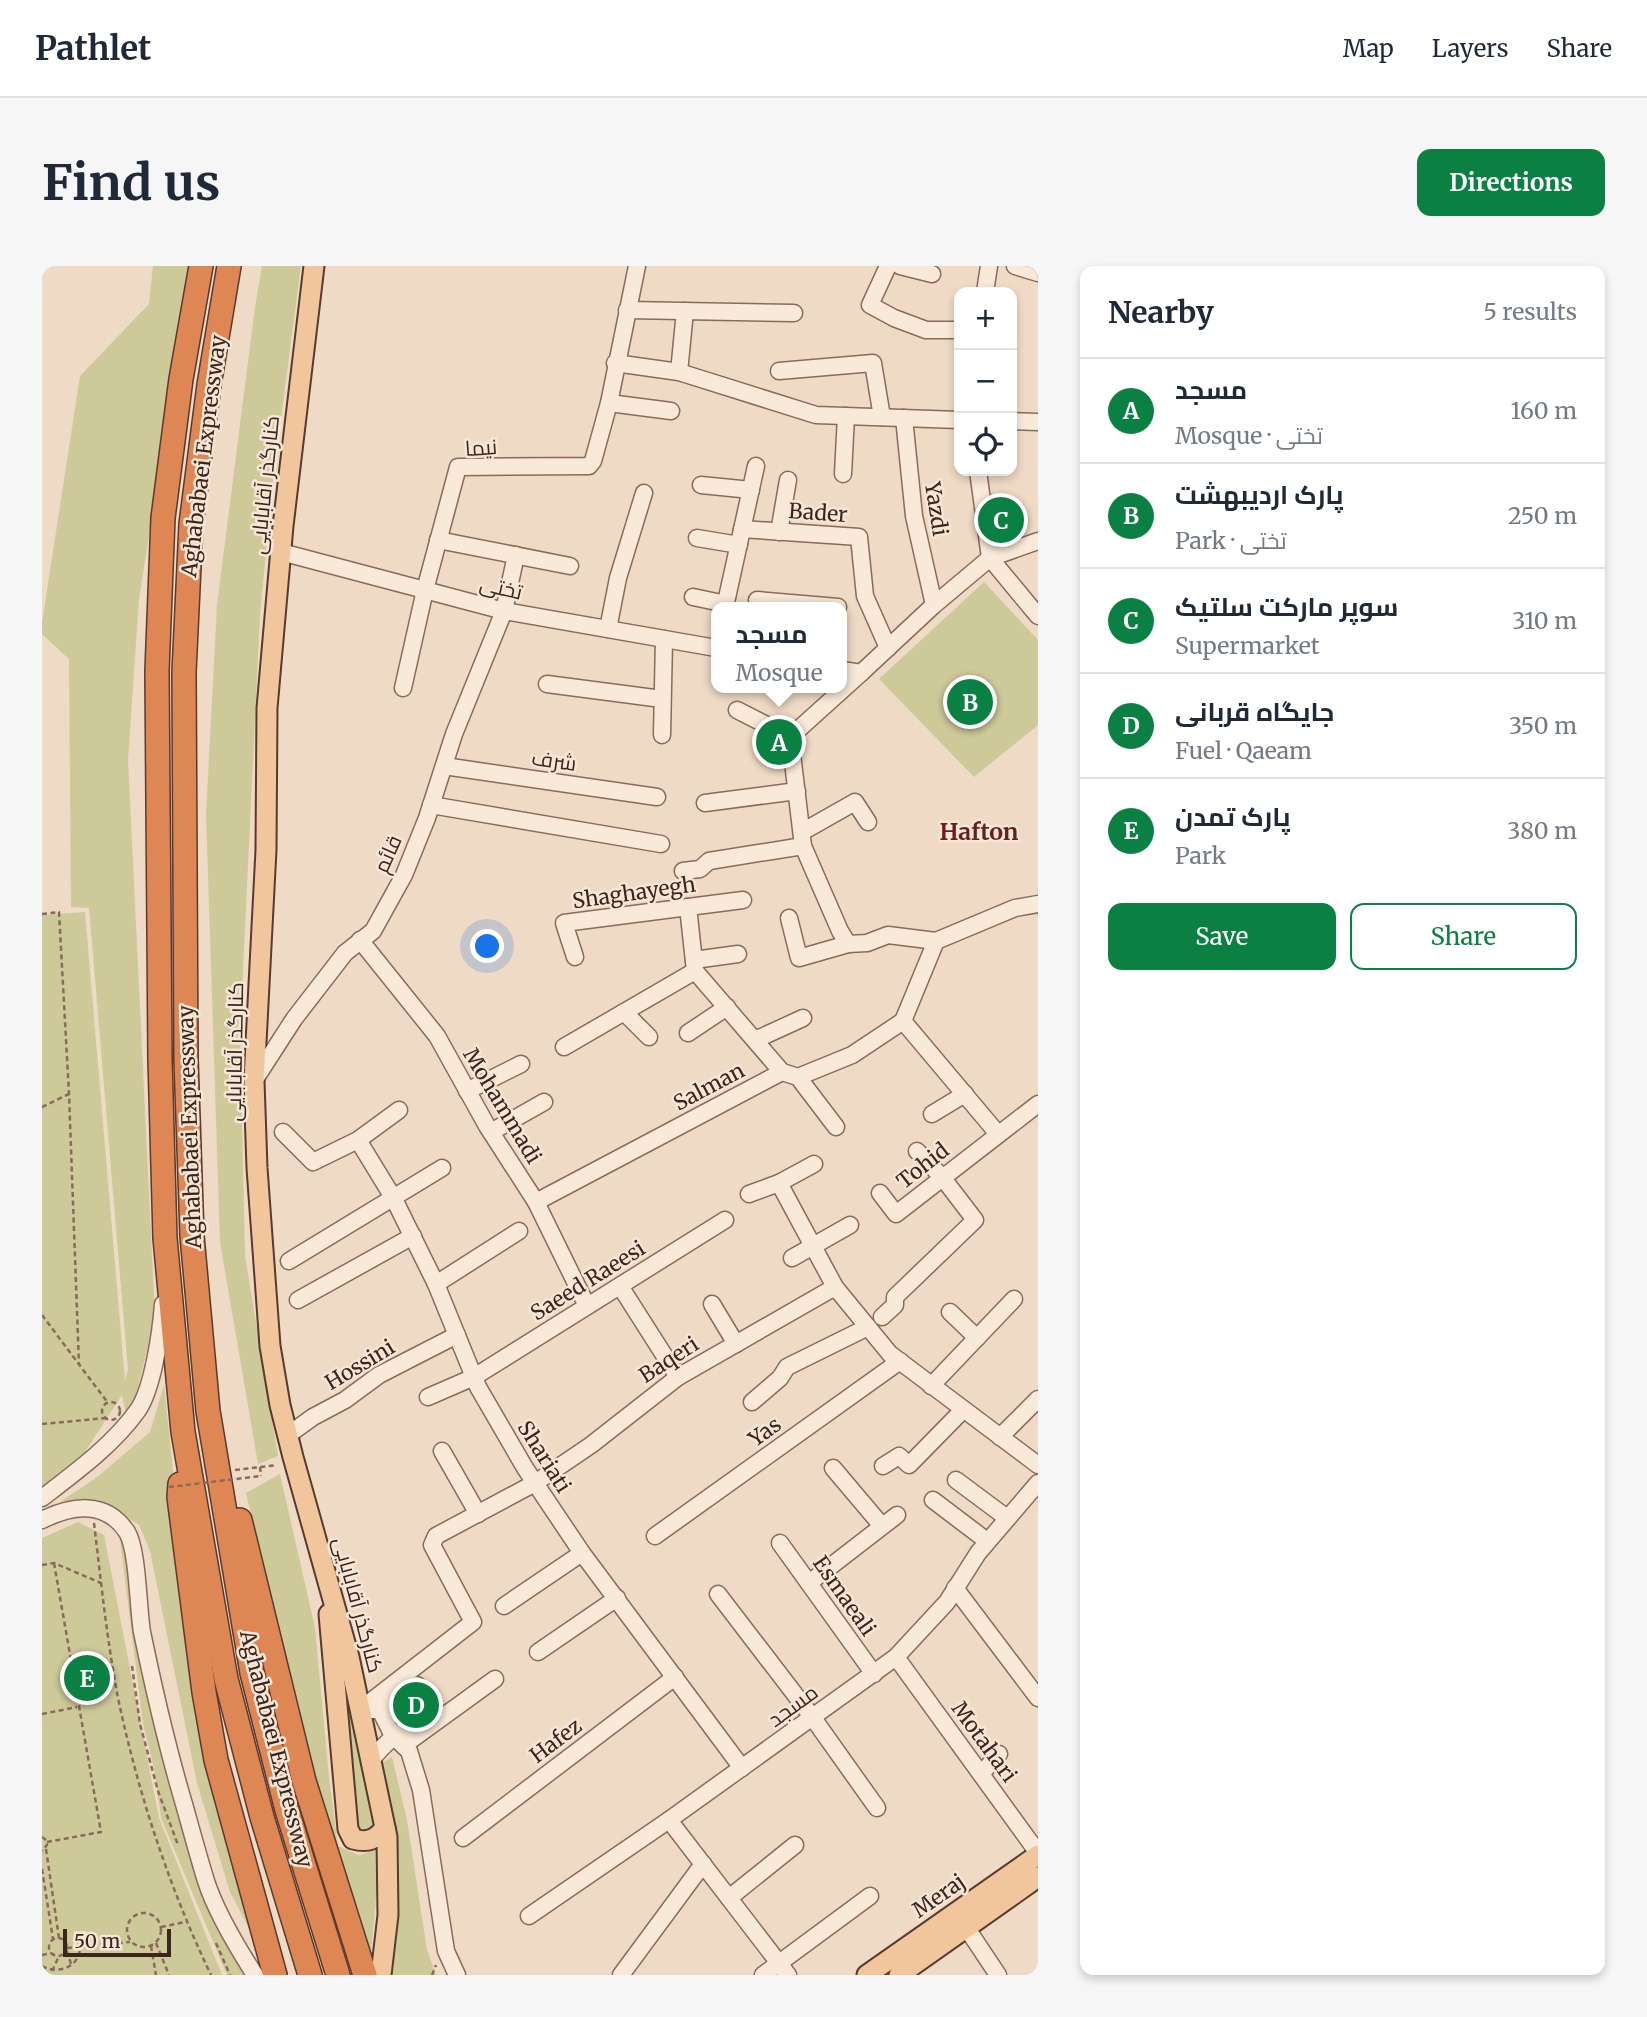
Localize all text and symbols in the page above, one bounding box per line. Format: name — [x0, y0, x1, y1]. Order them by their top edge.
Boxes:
text: Pathlet — [35, 28, 151, 69]
text: Map — [1343, 33, 1394, 64]
text: Layers — [1432, 33, 1508, 64]
text: Share — [1546, 33, 1612, 64]
button: Directions — [1417, 149, 1605, 216]
text: Find us — [42, 152, 220, 213]
map controls — [954, 287, 1017, 476]
button: + — [954, 287, 1017, 350]
text: Nearby — [1108, 293, 1214, 331]
text: 5 results — [1483, 297, 1577, 326]
street label: Aghababaei Expressway — [175, 333, 232, 579]
button: − — [954, 350, 1017, 413]
text: مسجد — [1175, 373, 1247, 406]
text: A — [1123, 396, 1139, 425]
text: 160 m — [1511, 396, 1577, 425]
button: locate — [954, 413, 1017, 476]
street label: کنارگذر آقابابایی — [244, 414, 285, 556]
text: Mosque · تختی — [1175, 421, 1323, 450]
street label: نیما — [464, 433, 498, 462]
text: پارک اردیبهشت — [1175, 478, 1344, 511]
street label: Yazdi — [919, 479, 954, 538]
pin: C — [978, 494, 1024, 546]
street label: Bader — [788, 497, 848, 528]
text: B — [1123, 501, 1139, 530]
text: 250 m — [1508, 501, 1577, 530]
text: Park · تختی — [1175, 526, 1287, 555]
street label: تختی — [477, 570, 525, 606]
text: سوپر مارکت سلتیک — [1175, 590, 1398, 623]
popup — [711, 602, 847, 693]
text: C — [1123, 606, 1139, 635]
text: 310 m — [1512, 606, 1577, 635]
text: مسجد — [735, 617, 808, 650]
text: Supermarket — [1175, 631, 1320, 660]
text: Mosque — [735, 658, 823, 687]
pin: B — [947, 676, 993, 728]
text: جایگاه قربانی — [1175, 695, 1334, 728]
text: D — [1122, 711, 1140, 740]
text: 350 m — [1509, 711, 1577, 740]
pin: A — [756, 716, 802, 768]
text: Fuel · Qaeam — [1175, 736, 1312, 765]
street label: شرف — [530, 744, 578, 777]
text: پارک تمدن — [1175, 800, 1290, 833]
text: E — [1123, 816, 1139, 845]
text: 380 m — [1507, 816, 1577, 845]
district label: Hafton — [940, 817, 1019, 846]
street label: قائم — [367, 831, 409, 877]
text: Park — [1175, 841, 1226, 870]
street label: Shaghayegh — [571, 870, 697, 915]
button: Save — [1108, 903, 1336, 970]
button: Share — [1350, 903, 1577, 970]
your location — [470, 929, 504, 963]
street label: کنارگذر آقابابایی — [220, 982, 249, 1122]
street label: Aghababaei Expressway — [172, 1004, 207, 1250]
street label: Mohammadi — [457, 1043, 548, 1169]
street label: Salman — [669, 1057, 749, 1117]
street label: Tohid — [891, 1137, 955, 1194]
street label: Saeed Raeesi — [525, 1235, 650, 1326]
street label: Baqeri — [634, 1330, 704, 1389]
street label: Hossini — [320, 1333, 400, 1396]
street label: Yas — [742, 1411, 786, 1453]
street label: Shariati — [512, 1416, 577, 1498]
street label: کنارگذر آقابابایی — [327, 1534, 390, 1676]
street label: Esmaeali — [807, 1550, 882, 1641]
street label: Aghababaei Expressway — [234, 1627, 319, 1871]
pin: E — [64, 1652, 110, 1704]
street label: مسجد — [762, 1678, 823, 1733]
pin: D — [393, 1679, 439, 1731]
street label: Motahari — [946, 1696, 1023, 1788]
street label: Hafez — [524, 1712, 587, 1769]
street label: Meraj — [907, 1868, 970, 1923]
scale bar — [63, 1926, 172, 1958]
text: 50 m — [74, 1929, 120, 1953]

